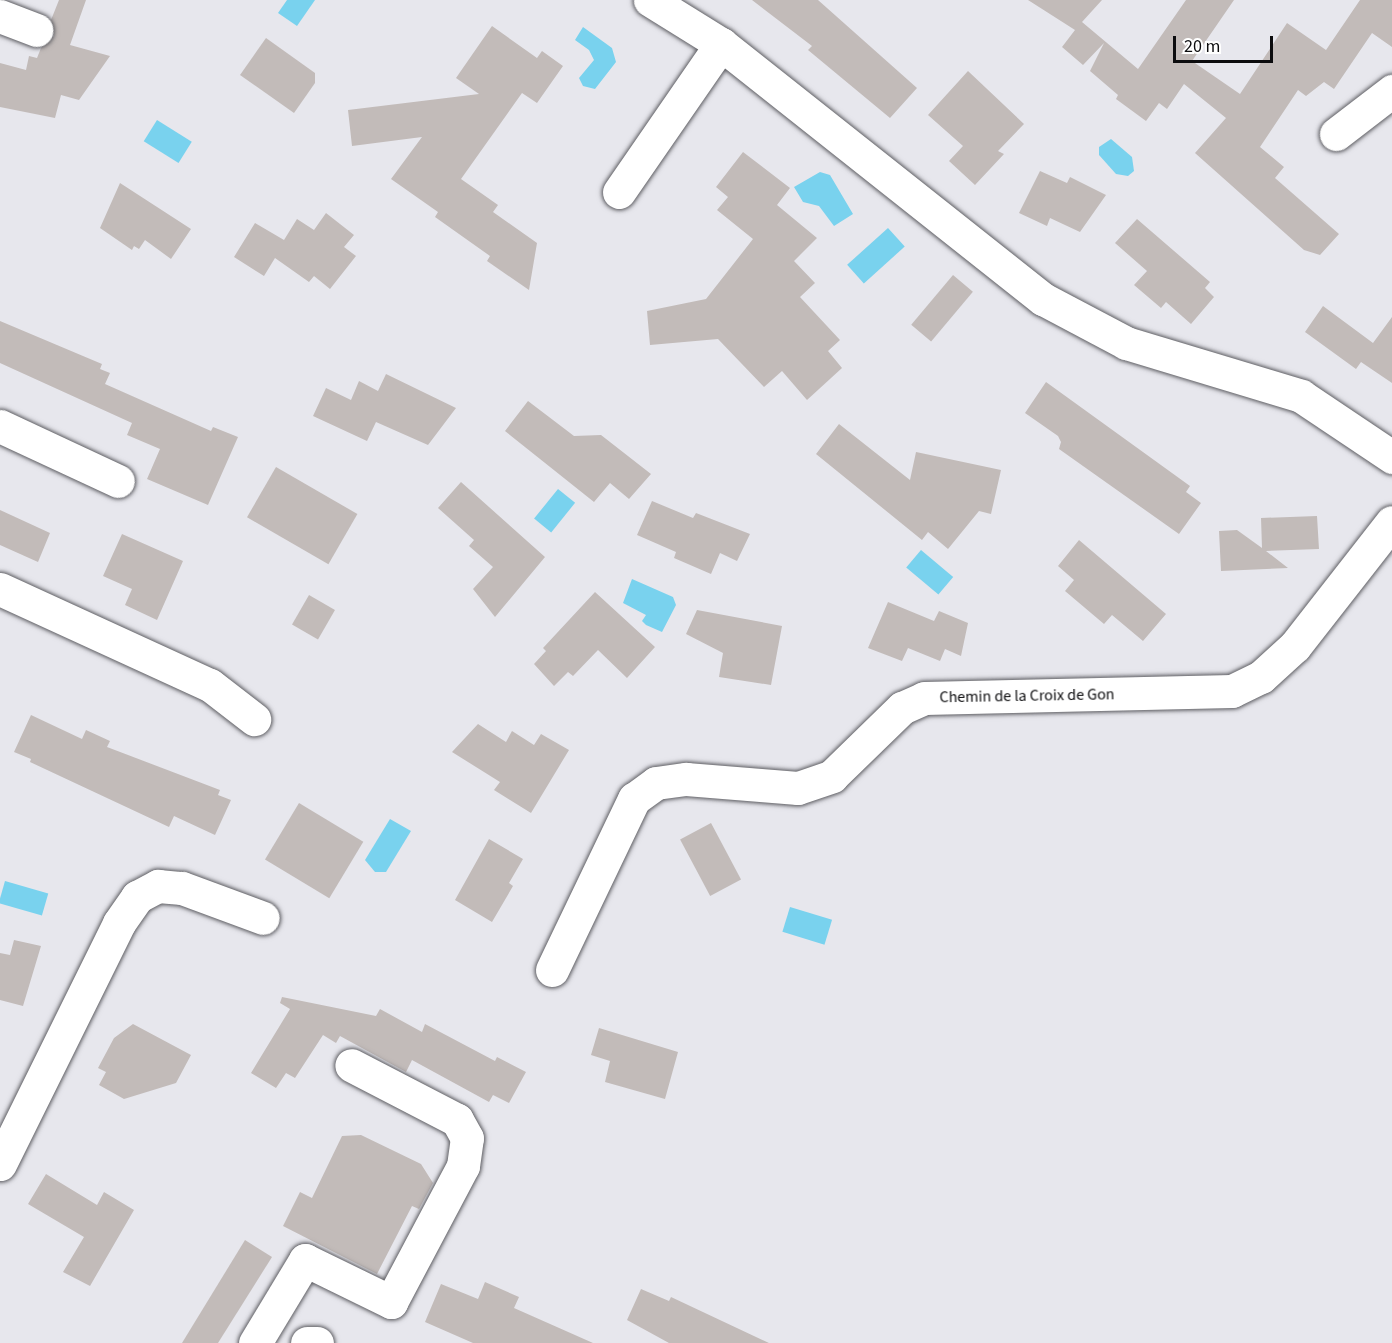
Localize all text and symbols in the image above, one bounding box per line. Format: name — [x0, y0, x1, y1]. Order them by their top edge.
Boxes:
scale bar — [1176, 24, 1276, 62]
text: 20 m — [1184, 34, 1220, 59]
street label: Chemin de la Croix de Gon — [939, 685, 1115, 707]

